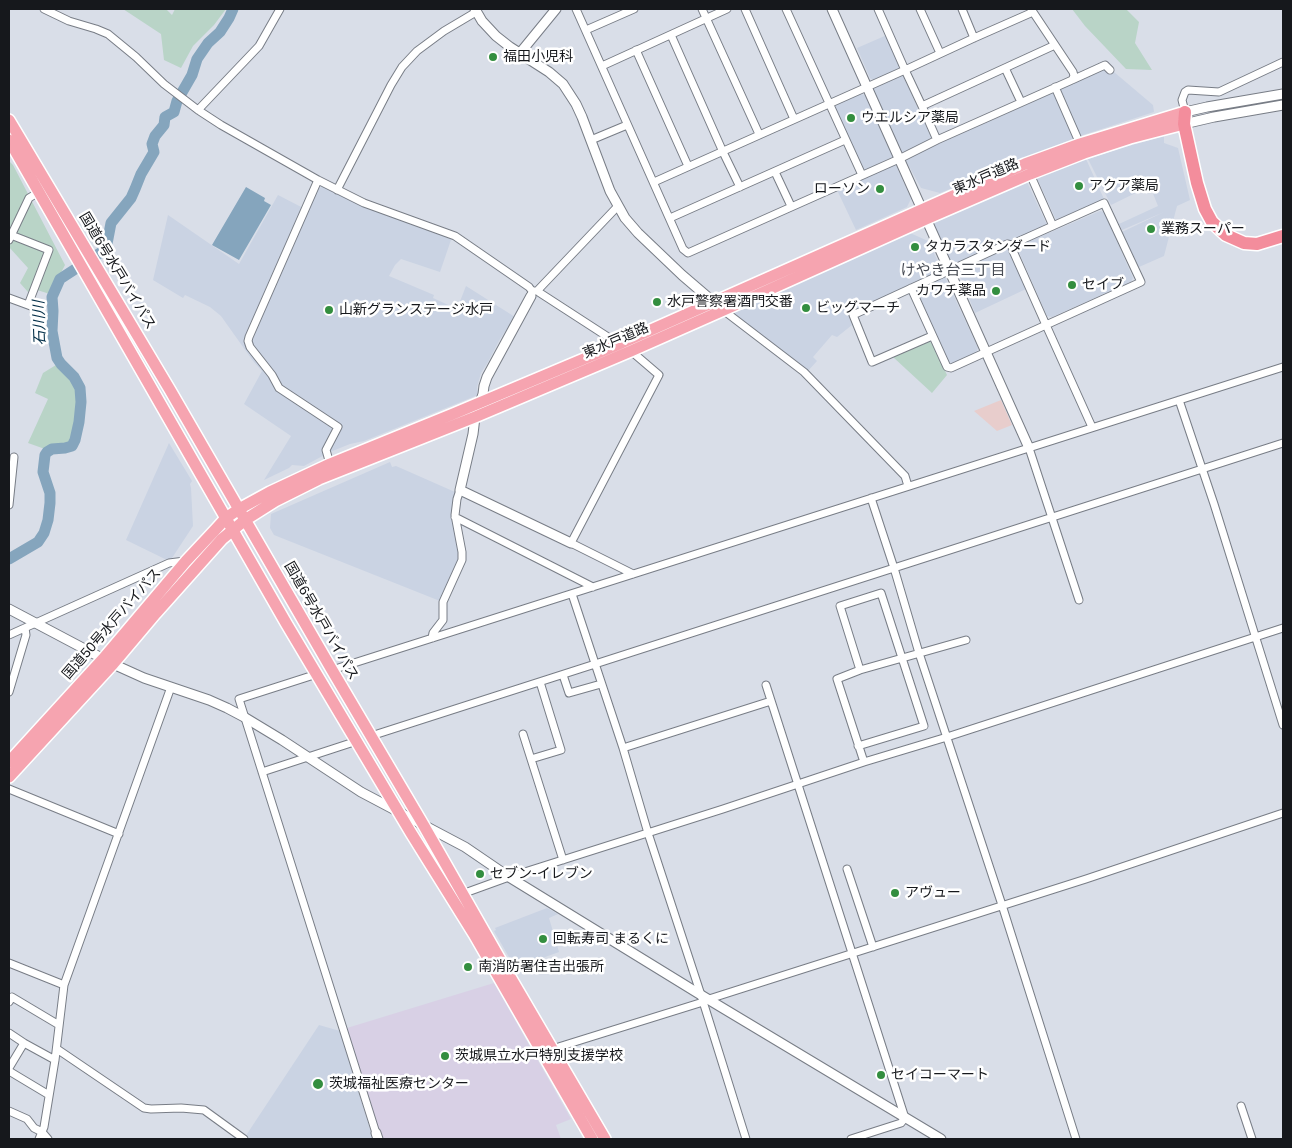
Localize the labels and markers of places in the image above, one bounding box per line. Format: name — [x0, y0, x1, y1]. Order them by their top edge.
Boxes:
place label: 福田小児科 — [503, 49, 573, 65]
marker: 福田小児科 — [487, 51, 499, 63]
place label: ウエルシア薬局 — [861, 110, 959, 126]
marker: ウエルシア薬局 — [845, 112, 857, 124]
place label: アクア薬局 — [1089, 178, 1159, 194]
marker: アクア薬局 — [1073, 180, 1085, 192]
place label: ローソン — [814, 181, 870, 197]
marker: ローソン — [874, 183, 886, 195]
place label: 業務スーパー — [1161, 221, 1245, 237]
marker: 業務スーパー — [1145, 223, 1157, 235]
place label: タカラスタンダード — [925, 239, 1051, 255]
marker: タカラスタンダード — [909, 241, 921, 253]
place label: セイブ — [1082, 277, 1124, 293]
marker: セイブ — [1066, 279, 1078, 291]
place label: カワチ薬品 — [916, 283, 986, 299]
marker: カワチ薬品 — [990, 285, 1002, 297]
place label: 水戸警察署酒門交番 — [667, 294, 793, 310]
marker: 水戸警察署酒門交番 — [651, 296, 663, 308]
place label: ビッグマーチ — [816, 300, 900, 316]
place label: 山新グランステージ水戸 — [339, 302, 493, 318]
marker: ビッグマーチ — [800, 302, 812, 314]
marker: 山新グランステージ水戸 — [323, 304, 335, 316]
place label: セブン-イレブン — [490, 866, 593, 882]
marker: セブン-イレブン — [474, 868, 486, 880]
place label: アヴュー — [905, 885, 961, 901]
marker: アヴュー — [889, 887, 901, 899]
place label: 回転寿司 まるくに — [553, 931, 669, 947]
marker: 回転寿司 まるくに — [537, 933, 549, 945]
place label: 南消防署住吉出張所 — [478, 959, 604, 975]
marker: 南消防署住吉出張所 — [462, 961, 474, 973]
place label: 茨城県立水戸特別支援学校 — [455, 1048, 623, 1064]
marker: 茨城県立水戸特別支援学校 — [439, 1050, 451, 1062]
place label: セイコーマート — [891, 1067, 989, 1083]
marker: セイコーマート — [875, 1069, 887, 1081]
place label: 茨城福祉医療センター — [329, 1076, 469, 1092]
marker: 茨城福祉医療センター — [311, 1077, 325, 1091]

